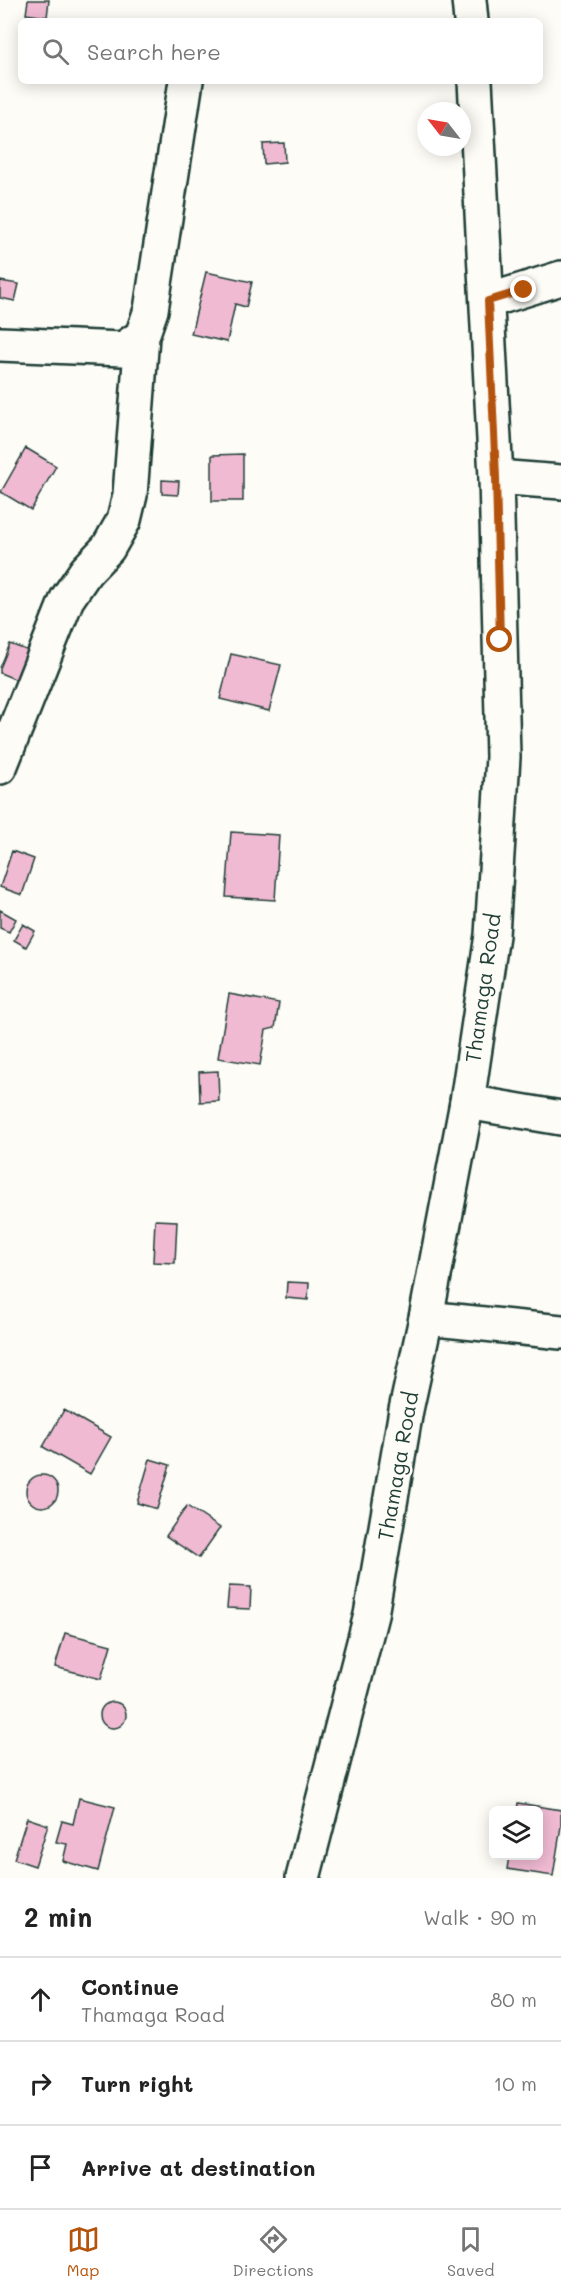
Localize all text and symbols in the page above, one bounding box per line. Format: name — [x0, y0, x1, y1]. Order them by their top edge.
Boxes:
search box — [18, 18, 543, 84]
icon: search — [39, 35, 72, 68]
text: Search here — [87, 37, 221, 66]
north arrow — [417, 102, 471, 156]
route end — [510, 276, 536, 302]
route start — [486, 626, 512, 652]
street label: Thamaga Road — [458, 911, 506, 1065]
street label: Thamaga Road — [371, 1389, 423, 1543]
map controls — [489, 1806, 543, 1860]
button: layers — [489, 1806, 543, 1860]
text: 2 min — [24, 1900, 92, 1934]
text: Walk · 90 m — [423, 1904, 537, 1930]
text: Continue — [81, 1972, 179, 2001]
icon: ahead — [24, 1983, 57, 2016]
text: 80 m — [490, 1986, 537, 2012]
text: Thamaga Road — [81, 2001, 225, 2027]
icon: right — [24, 2067, 57, 2100]
text: Turn right — [81, 2069, 193, 2098]
text: 10 m — [493, 2070, 537, 2096]
icon: arrive — [24, 2151, 57, 2184]
text: Arrive at destination — [81, 2153, 316, 2182]
tab: Map — [67, 2223, 100, 2280]
tab: Directions — [233, 2223, 314, 2280]
tab: Saved — [447, 2223, 494, 2280]

